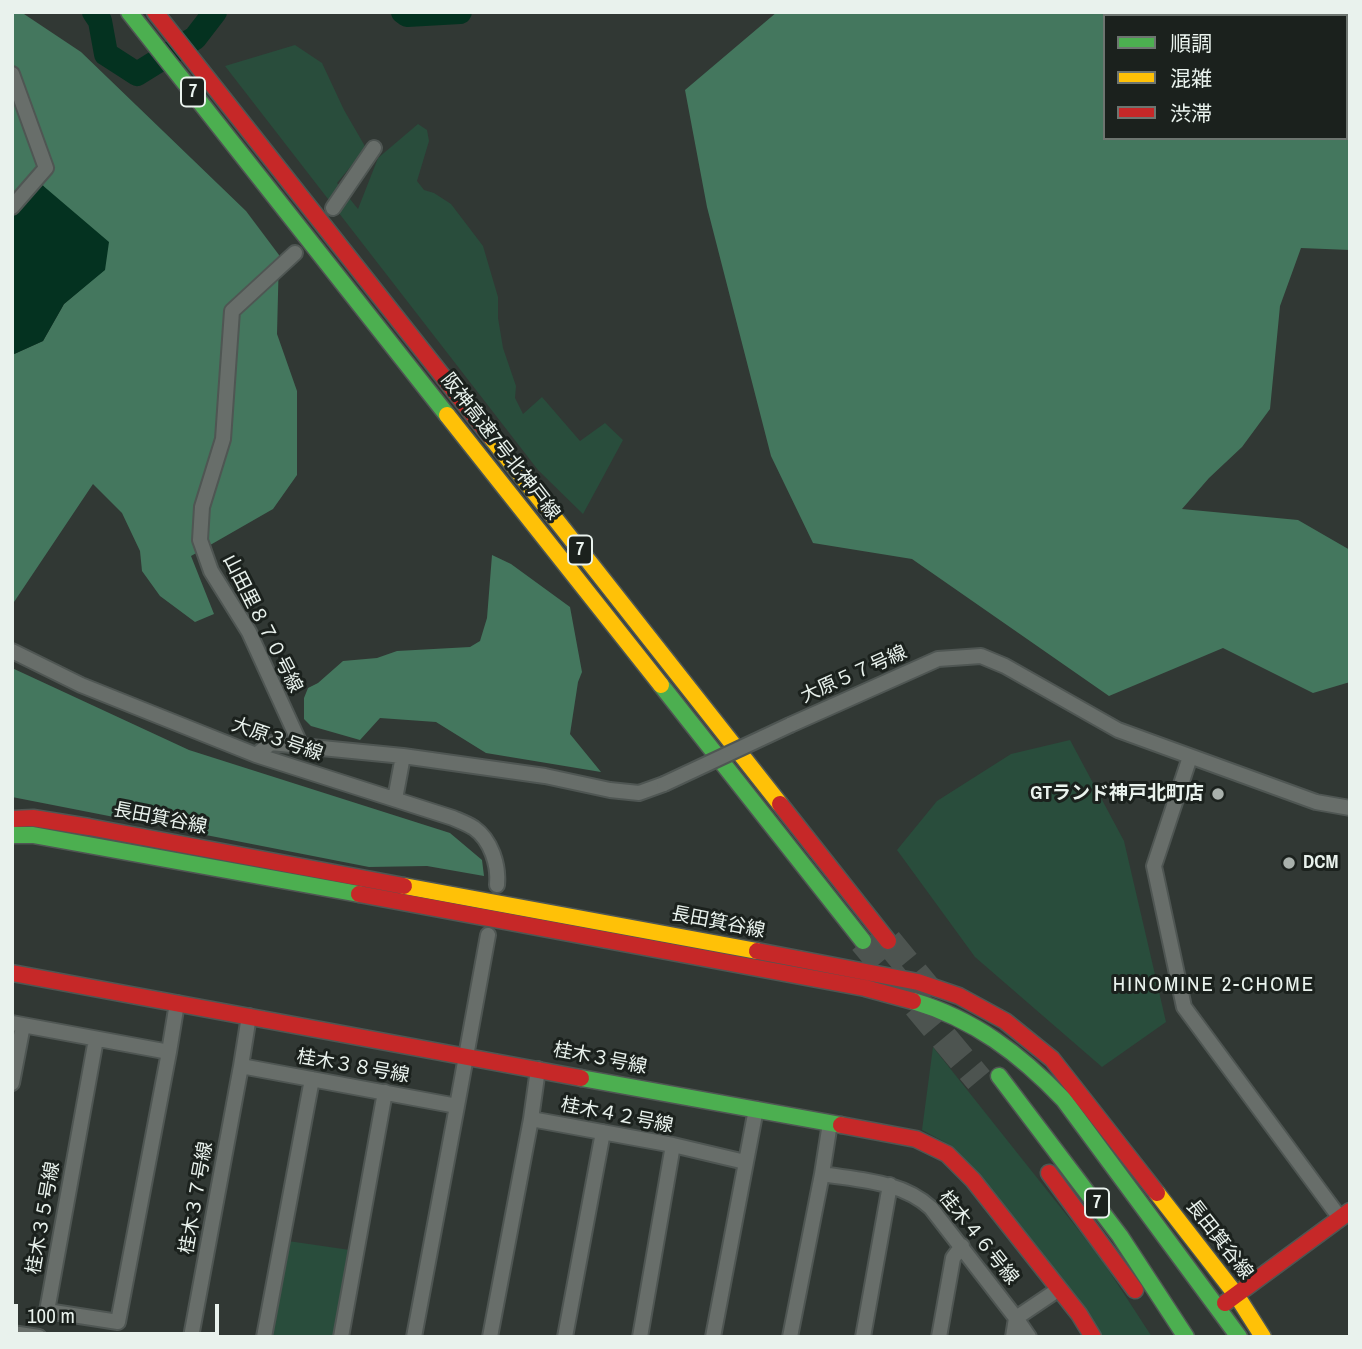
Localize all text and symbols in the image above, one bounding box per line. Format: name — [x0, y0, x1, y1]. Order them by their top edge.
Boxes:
legend — [1103, 14, 1348, 140]
text: 順調 — [1170, 29, 1212, 58]
text: 混雑 — [1170, 64, 1212, 93]
road number: 7 — [181, 78, 205, 106]
text: 渋滞 — [1170, 99, 1212, 128]
street label: 阪神高速7号北神戸線 — [436, 369, 564, 525]
road number: 7 — [568, 536, 592, 564]
street label: 山田里８７０号線 — [217, 551, 307, 697]
street label: 大原５７号線 — [797, 641, 911, 709]
street label: 大原３号線 — [228, 714, 326, 766]
place label: GTランド神戸北町店 — [1030, 783, 1204, 805]
marker: GTランド神戸北町店 — [1210, 786, 1226, 802]
street label: 長田箕谷線 — [111, 799, 209, 839]
place label: DCM — [1303, 852, 1338, 874]
marker: DCM — [1281, 855, 1297, 871]
street label: 長田箕谷線 — [669, 903, 767, 943]
district label: HINOMINE 2-CHOME — [1115, 972, 1313, 998]
street label: 桂木３号線 — [551, 1039, 649, 1079]
street label: 桂木３８号線 — [295, 1046, 411, 1088]
street label: 桂木４２号線 — [559, 1094, 675, 1138]
street label: 桂木３７号線 — [176, 1140, 218, 1256]
street label: 桂木３５号線 — [23, 1160, 65, 1276]
street label: 桂木４６号線 — [933, 1187, 1023, 1289]
road number: 7 — [1085, 1188, 1109, 1218]
street label: 長田箕谷線 — [1181, 1196, 1257, 1284]
scale bar — [18, 1290, 222, 1334]
text: 100 m — [27, 1301, 75, 1330]

